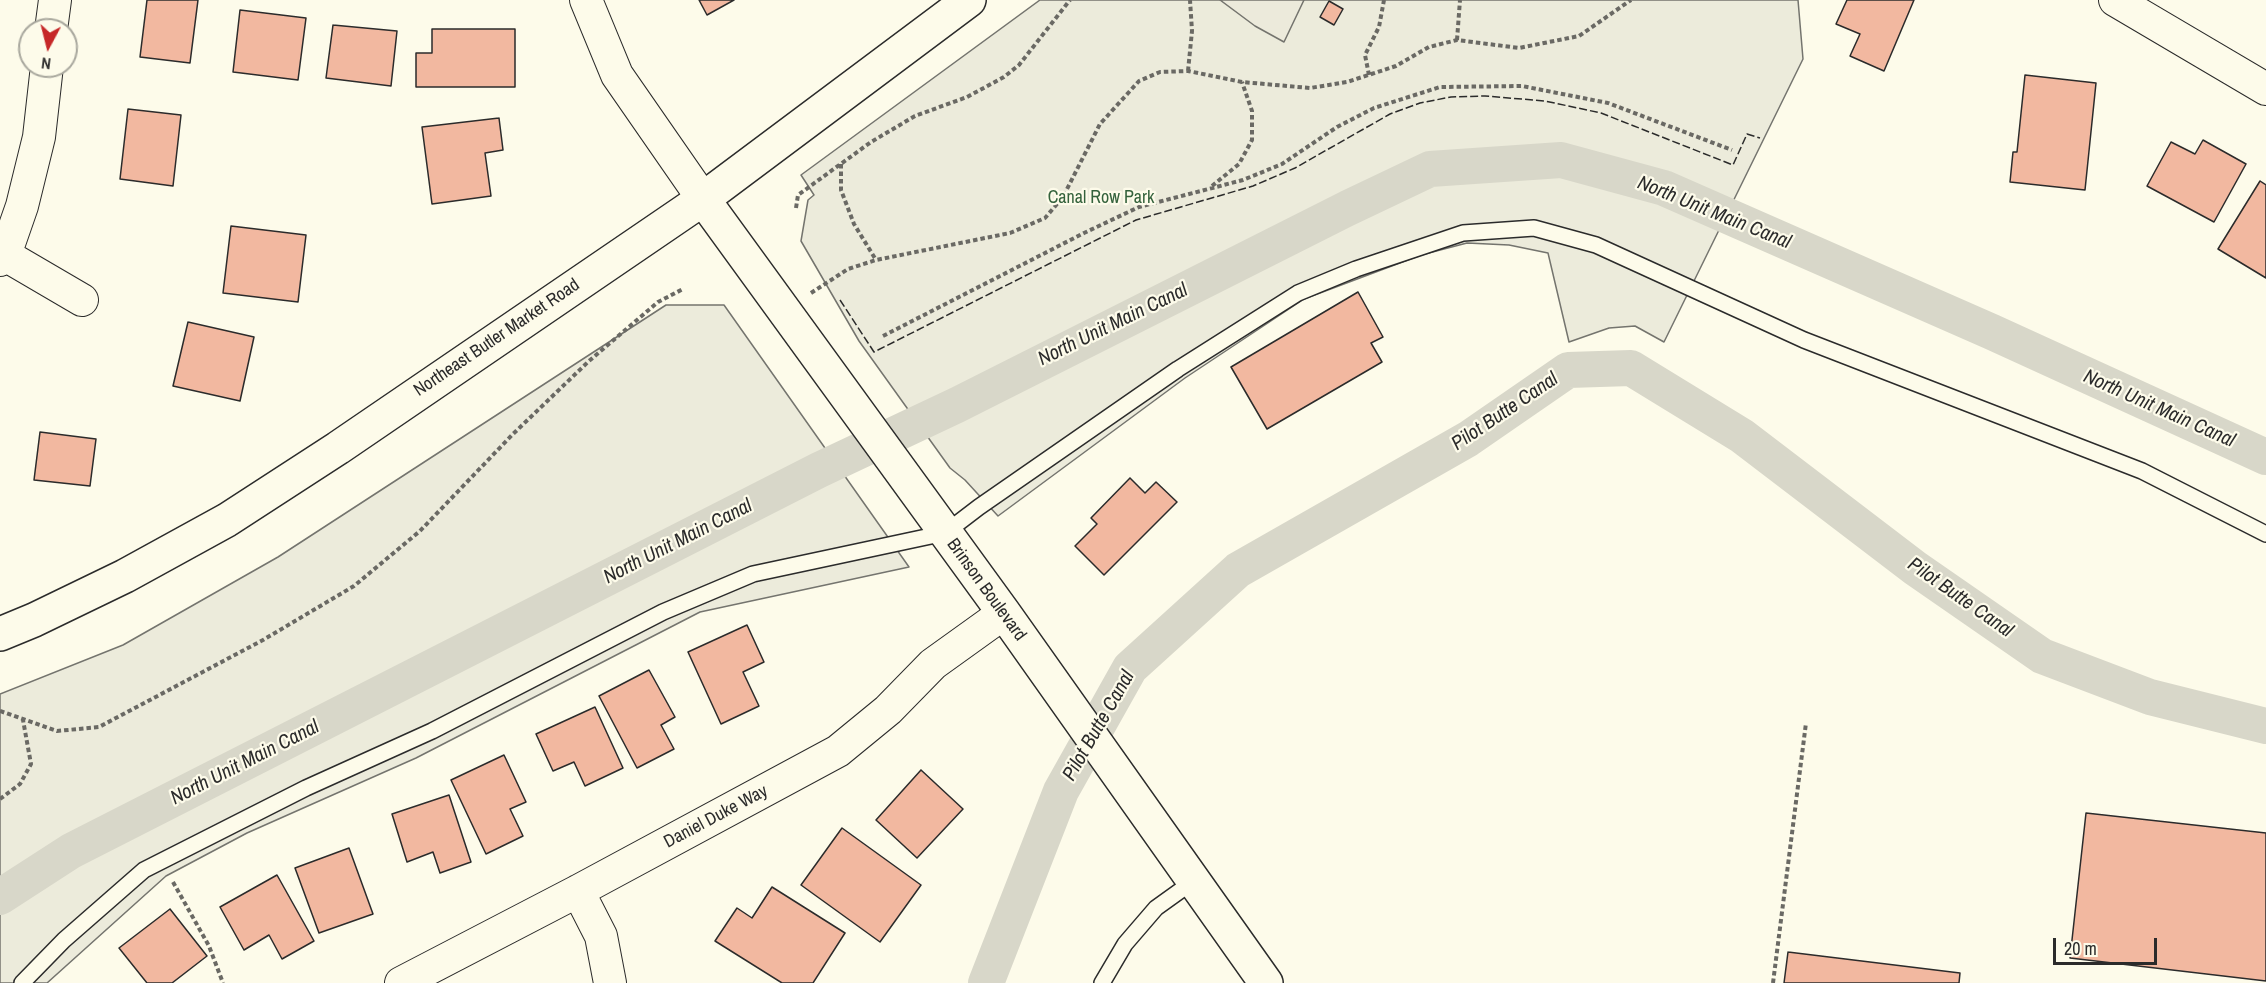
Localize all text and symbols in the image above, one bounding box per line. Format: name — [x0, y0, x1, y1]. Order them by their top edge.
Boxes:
north arrow — [18, 18, 78, 78]
text: N — [40, 52, 52, 75]
water label: North Unit Main Canal — [1634, 171, 1794, 255]
park label: Canal Row Park — [1048, 187, 1154, 209]
street label: Northeast Butler Market Road — [410, 274, 584, 402]
water label: North Unit Main Canal — [1034, 278, 1192, 372]
water label: North Unit Main Canal — [2080, 365, 2238, 453]
water label: Pilot Butte Canal — [1447, 368, 1563, 456]
water label: North Unit Main Canal — [600, 494, 756, 590]
street label: Brinson Boulevard — [942, 535, 1030, 645]
water label: Pilot Butte Canal — [1903, 553, 2017, 643]
water label: Pilot Butte Canal — [1058, 667, 1140, 785]
water label: North Unit Main Canal — [167, 715, 323, 811]
street label: Daniel Duke Way — [660, 781, 772, 853]
scale bar — [2056, 926, 2160, 964]
text: 20 m — [2064, 936, 2097, 961]

